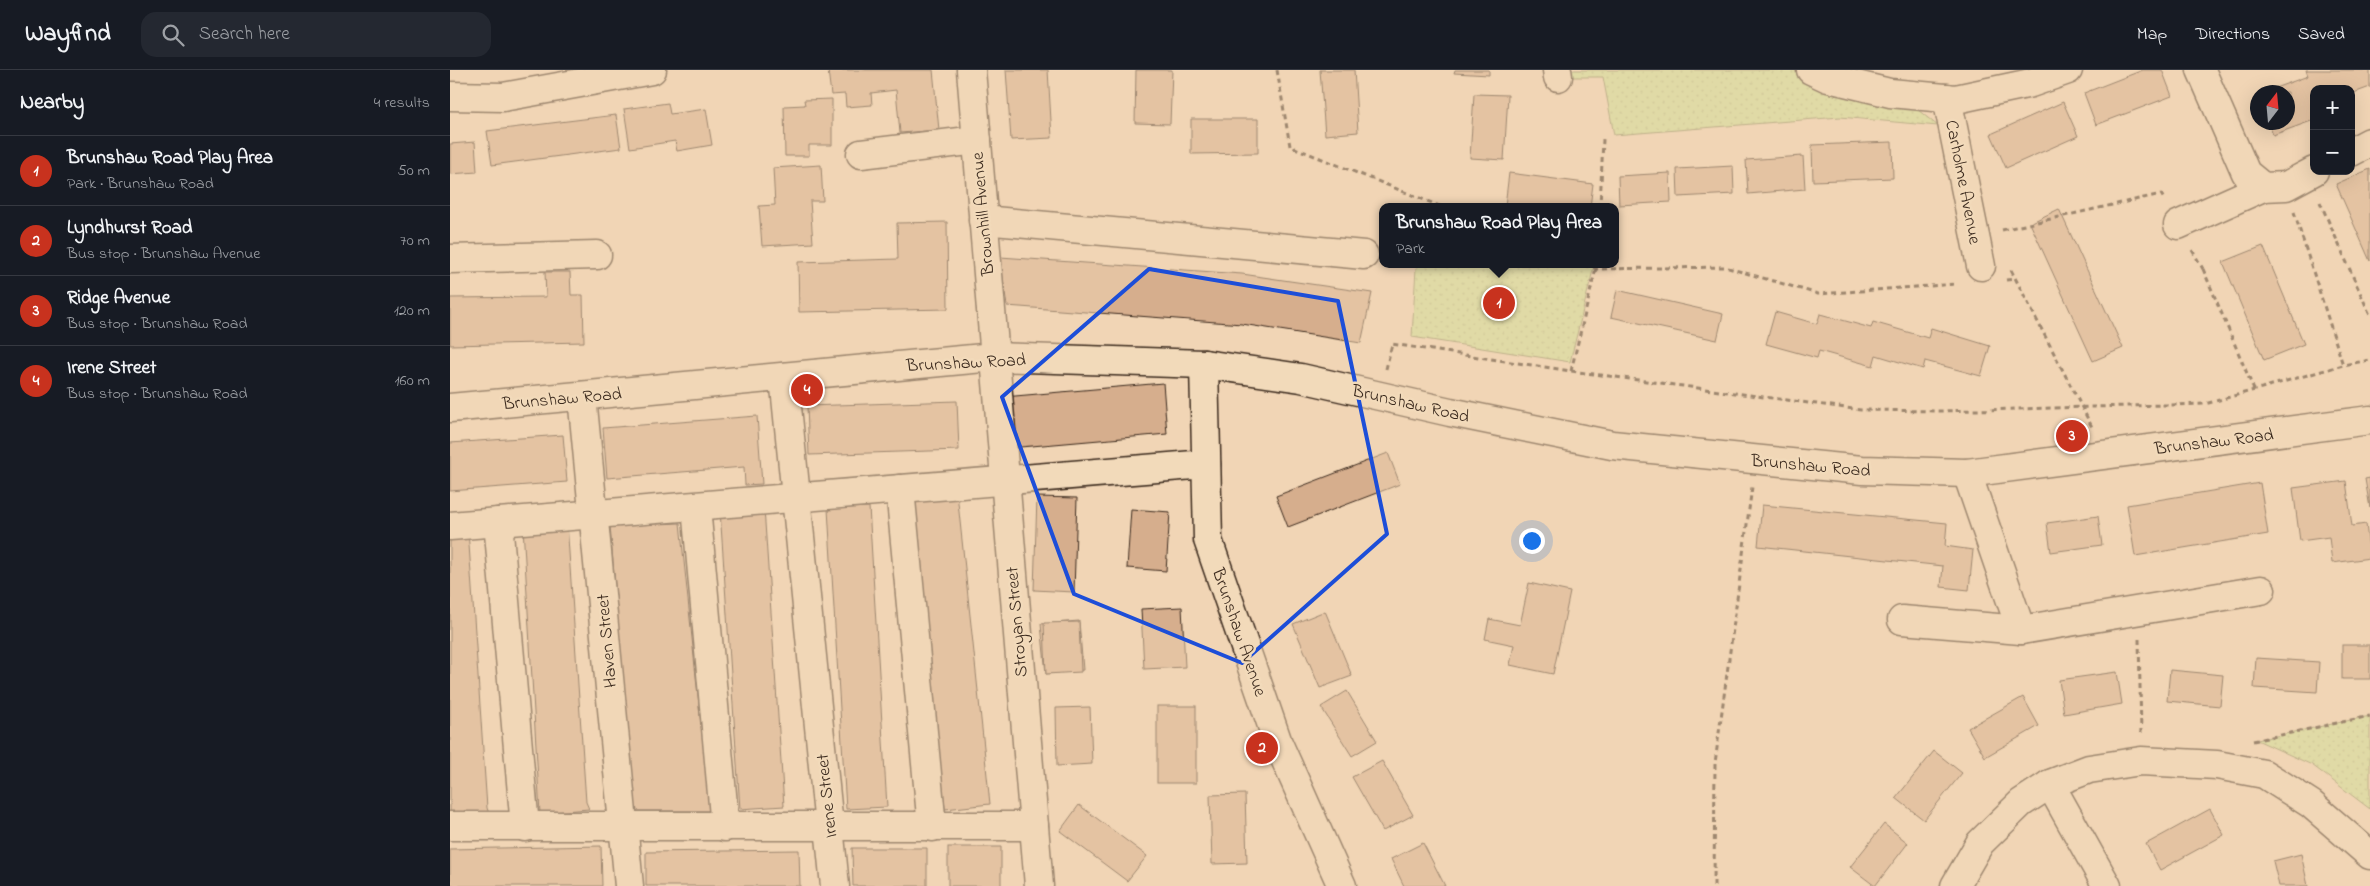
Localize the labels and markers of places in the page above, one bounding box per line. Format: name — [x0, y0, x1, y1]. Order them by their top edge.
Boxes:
pin: 1 — [1483, 284, 1515, 322]
pin: 4 — [791, 371, 823, 409]
pin: 3 — [2056, 417, 2088, 455]
pin: 2 — [1246, 729, 1278, 767]

